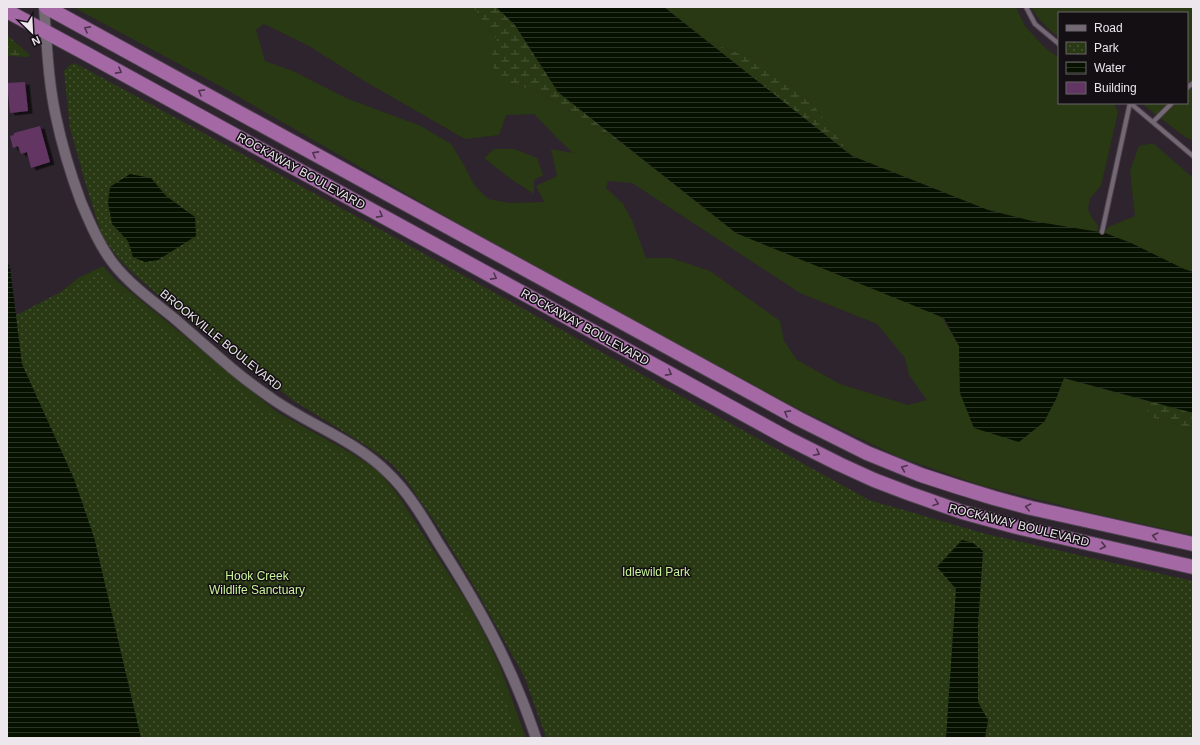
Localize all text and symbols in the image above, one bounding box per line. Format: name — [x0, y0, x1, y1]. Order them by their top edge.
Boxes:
north arrow — [12, 12, 52, 52]
legend — [1058, 12, 1188, 104]
text: Road — [1094, 21, 1123, 35]
one-way arrow — [84, 26, 91, 34]
text: N — [30, 34, 42, 48]
text: Park — [1094, 41, 1120, 55]
text: Water — [1094, 61, 1126, 75]
one-way arrow — [115, 67, 122, 74]
text: Building — [1094, 81, 1137, 95]
one-way arrow — [198, 89, 205, 96]
street label: ROCKAWAY BOULEVARD — [234, 130, 368, 212]
one-way arrow — [312, 151, 319, 159]
one-way arrow — [376, 210, 383, 217]
one-way arrow — [490, 272, 497, 280]
street label: ROCKAWAY BOULEVARD — [518, 286, 652, 368]
street label: BROOKVILLE BOULEVARD — [157, 287, 285, 394]
one-way arrow — [665, 369, 673, 376]
one-way arrow — [784, 410, 791, 417]
one-way arrow — [812, 448, 820, 456]
one-way arrow — [901, 465, 908, 473]
one-way arrow — [933, 499, 940, 507]
street label: ROCKAWAY BOULEVARD — [947, 501, 1091, 549]
one-way arrow — [1025, 503, 1032, 512]
one-way arrow — [1152, 532, 1158, 540]
one-way arrow — [1100, 542, 1106, 550]
park label: Idlewild Park — [622, 565, 691, 579]
park label: Hook Creek Wildlife Sanctuary — [209, 569, 305, 597]

